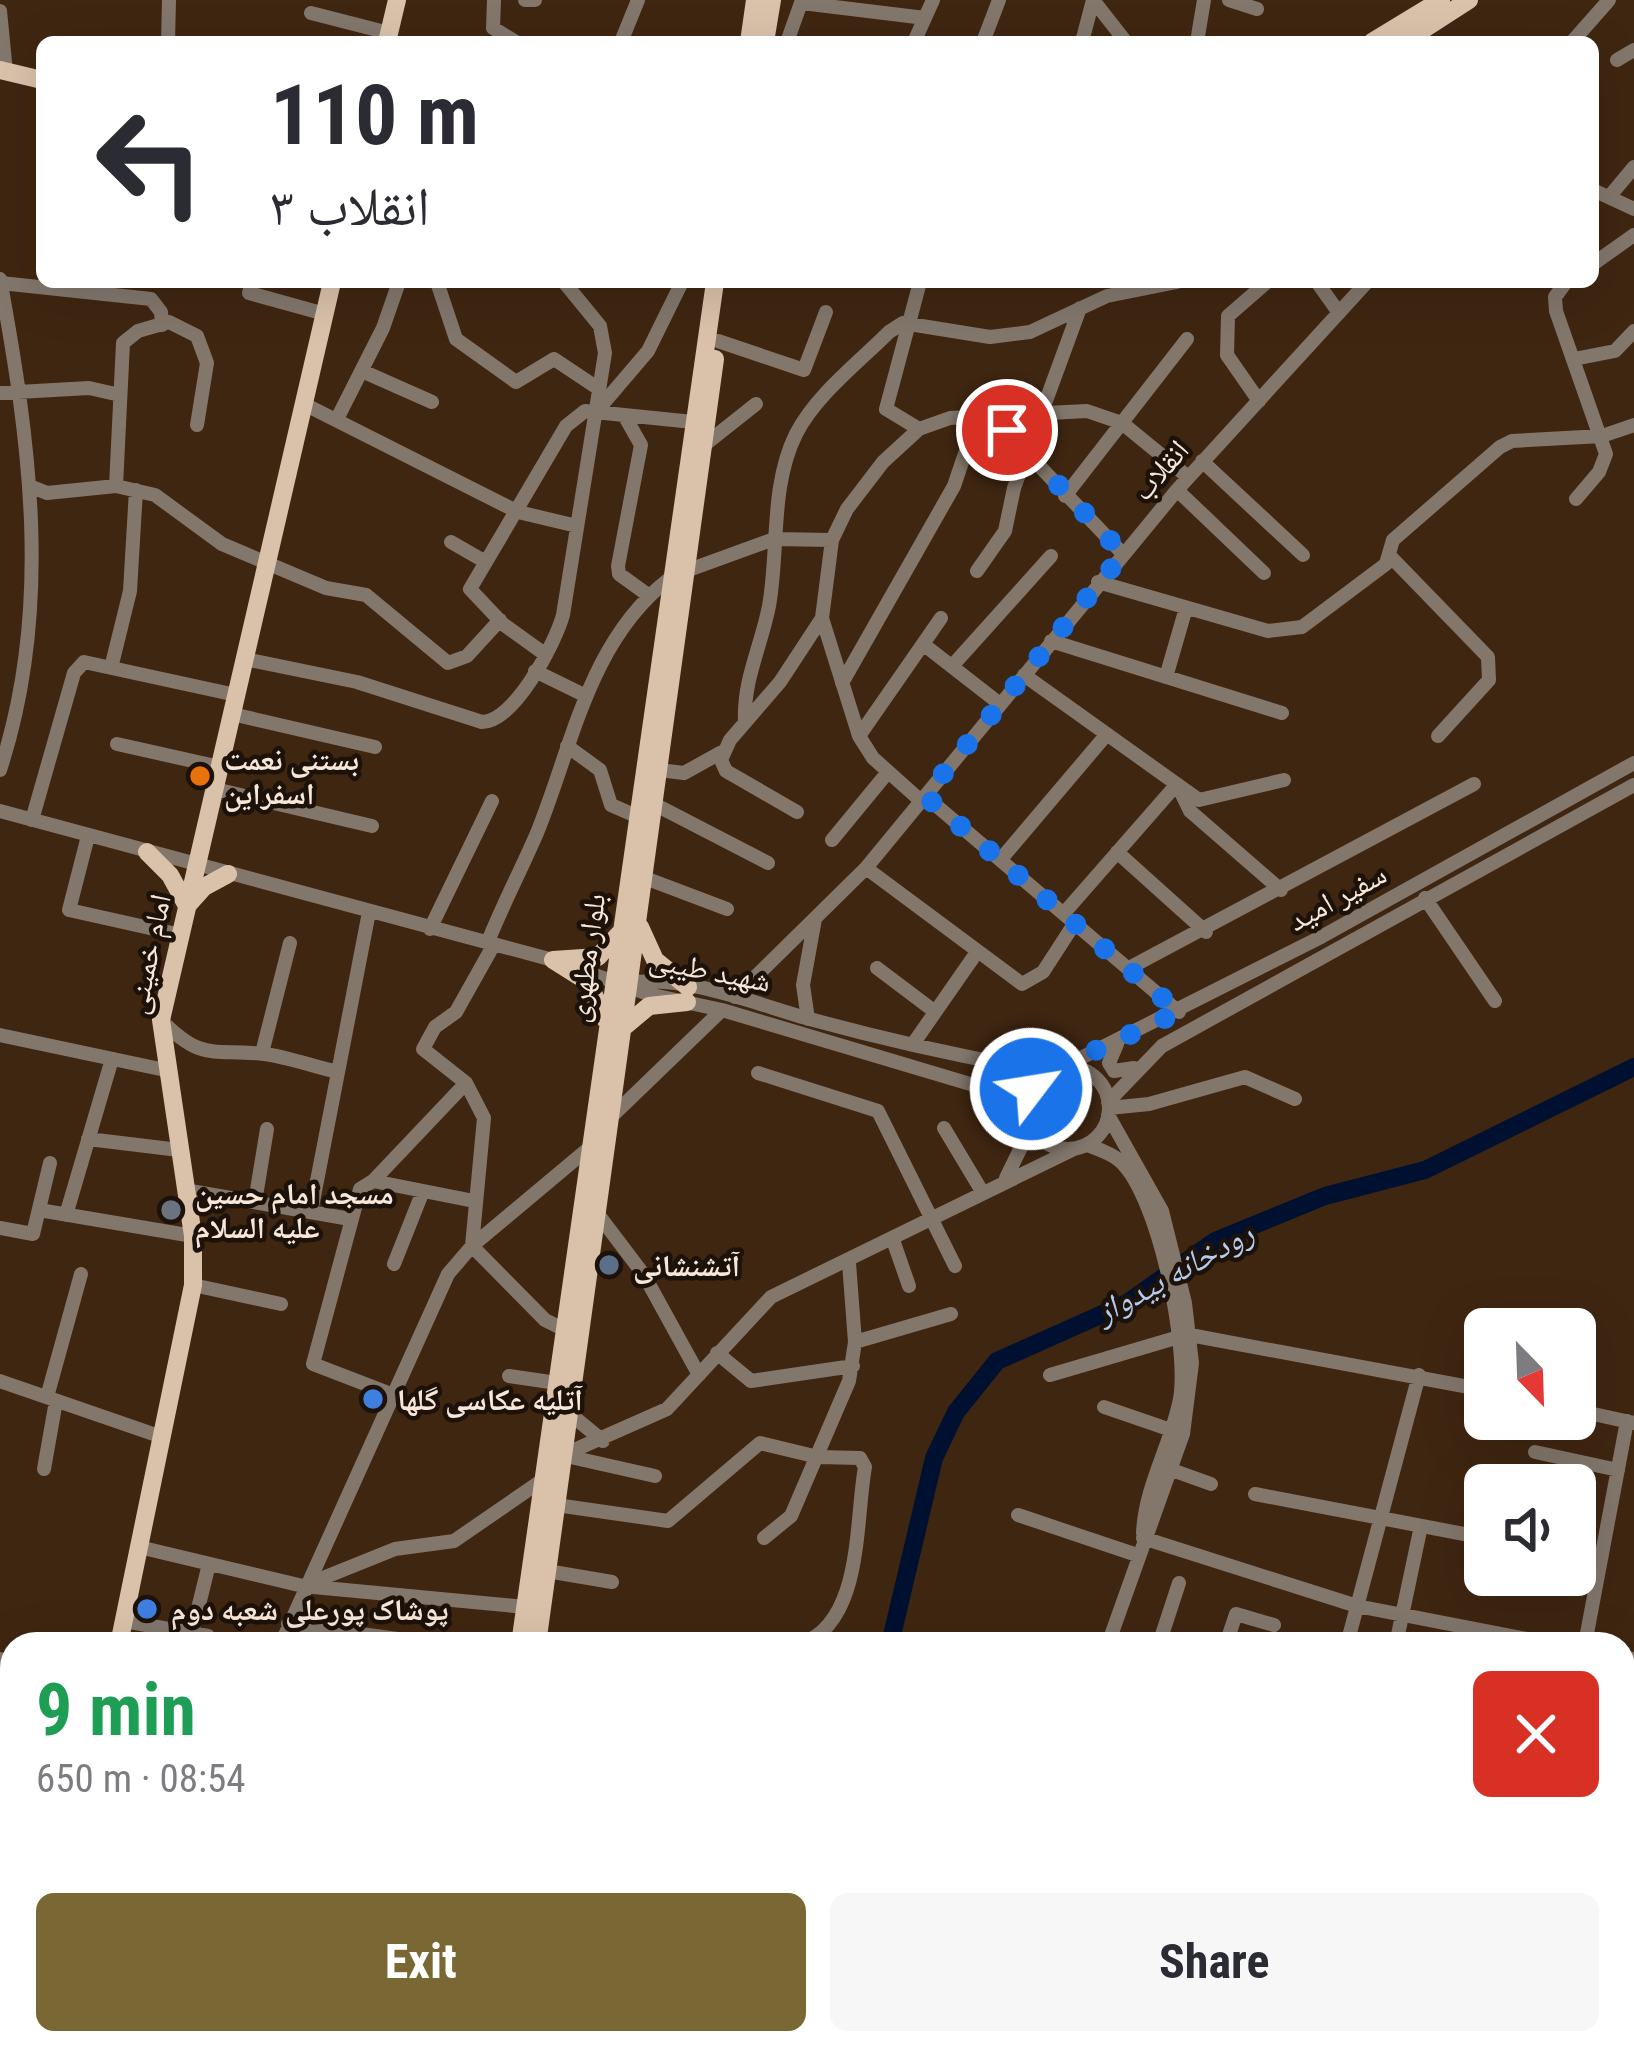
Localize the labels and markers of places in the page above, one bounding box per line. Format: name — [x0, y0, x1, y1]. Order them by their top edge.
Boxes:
pin — [956, 379, 1058, 481]
place label: بستنی نعمت اسفراین — [224, 742, 359, 812]
marker: بستنی نعمت اسفراین — [187, 763, 213, 789]
place label: مسجد امام حسین علیه السلام — [195, 1176, 394, 1249]
marker: مسجد امام حسین علیه السلام — [158, 1197, 184, 1223]
place label: آتشنشانی — [633, 1248, 741, 1284]
marker: آتشنشانی — [596, 1252, 622, 1278]
place label: آتلیه عکاسی گلها — [397, 1382, 583, 1418]
marker: آتلیه عکاسی گلها — [360, 1386, 386, 1412]
place label: پوشاک پورعلی شعبه دوم — [171, 1592, 449, 1631]
marker: پوشاک پورعلی شعبه دوم — [134, 1596, 160, 1622]

